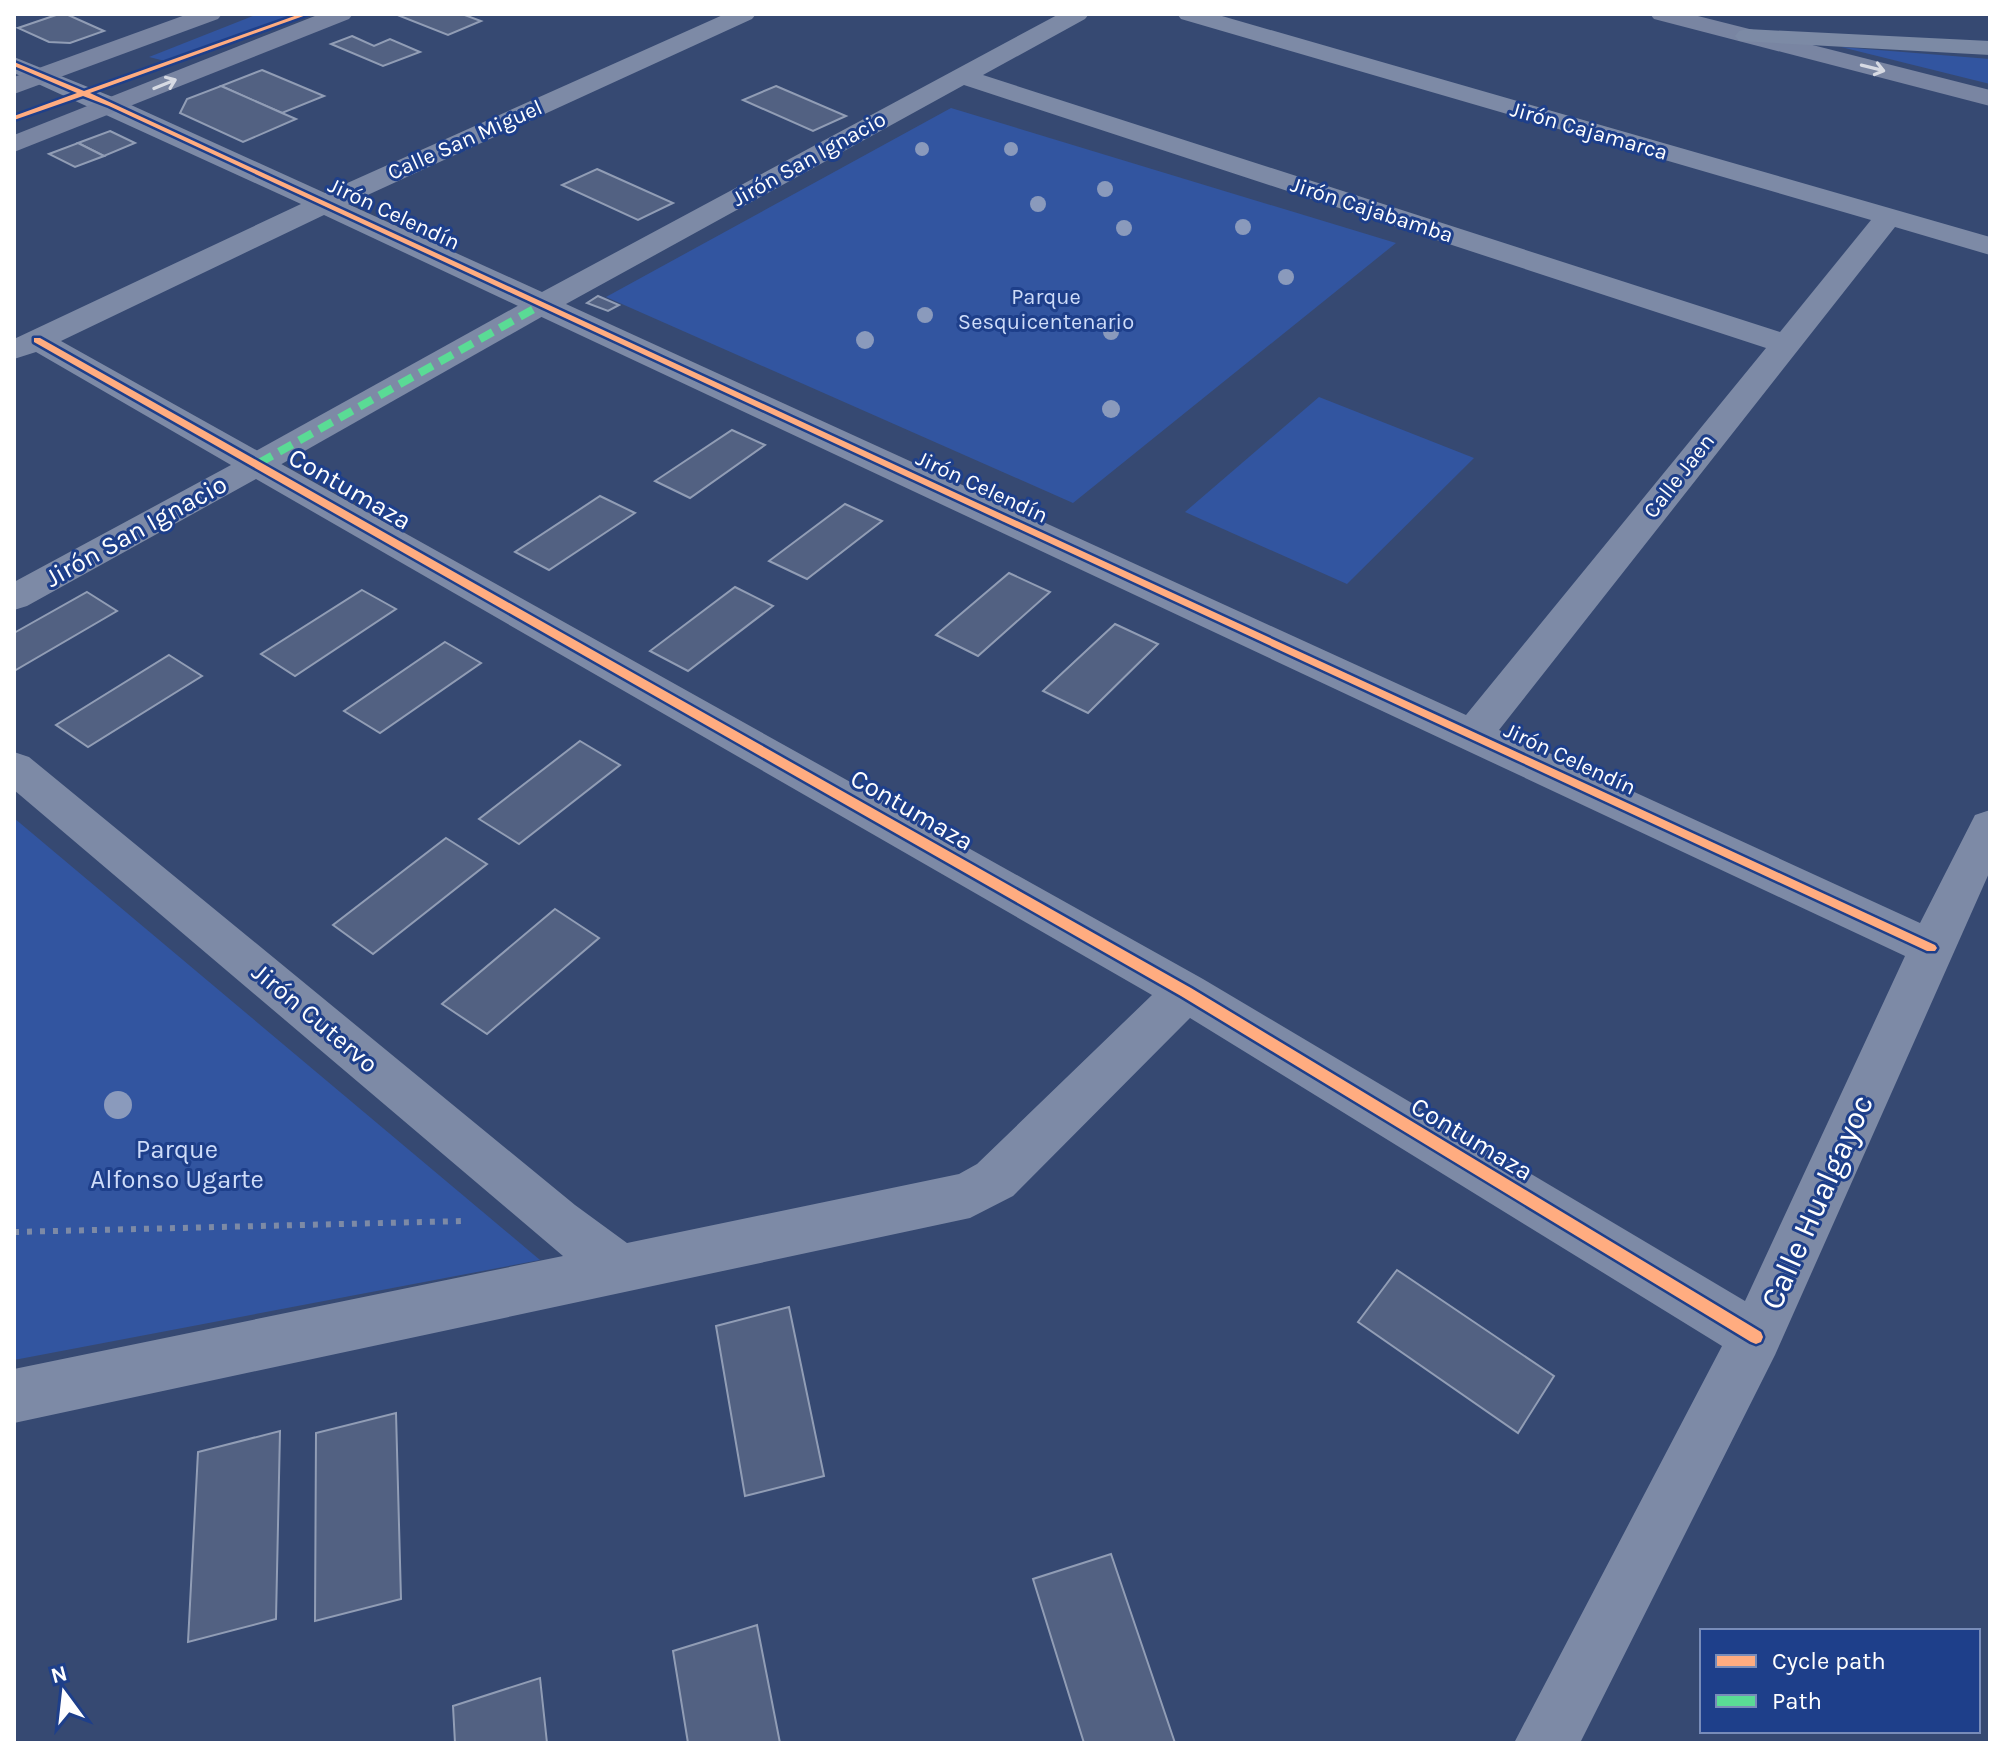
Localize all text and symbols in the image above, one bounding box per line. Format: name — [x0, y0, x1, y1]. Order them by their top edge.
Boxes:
one-way arrow — [1860, 61, 1886, 76]
one-way arrow — [152, 76, 177, 90]
street label: Calle San Miguel — [384, 94, 546, 186]
street label: Jirón Cajamarca — [1507, 96, 1671, 166]
street label: Jirón San Ignacio — [728, 106, 890, 212]
street label: Jirón Cajabamba — [1287, 171, 1457, 249]
street label: Jirón Celendín — [324, 172, 464, 256]
park label: Parque Sesquicentenario — [958, 284, 1134, 335]
street label: Calle Jaen — [1638, 429, 1720, 523]
street label: Contumaza — [283, 441, 417, 537]
street label: Jirón Celendín — [912, 445, 1052, 529]
street label: Jirón San Ignacio — [40, 468, 232, 594]
street label: Jirón Celendín — [1500, 717, 1640, 801]
street label: Contumaza — [845, 762, 979, 858]
street label: Jirón Cutervo — [246, 956, 384, 1080]
street label: Calle Hualgayoc — [1753, 1089, 1881, 1315]
street label: Contumaza — [1405, 1091, 1539, 1187]
park label: Parque Alfonso Ugarte — [90, 1134, 264, 1195]
legend — [1700, 1629, 1980, 1733]
text: Cycle path — [1772, 1647, 1886, 1675]
north arrow — [24, 1653, 104, 1733]
text: N — [48, 1660, 70, 1689]
text: Path — [1772, 1687, 1822, 1715]

